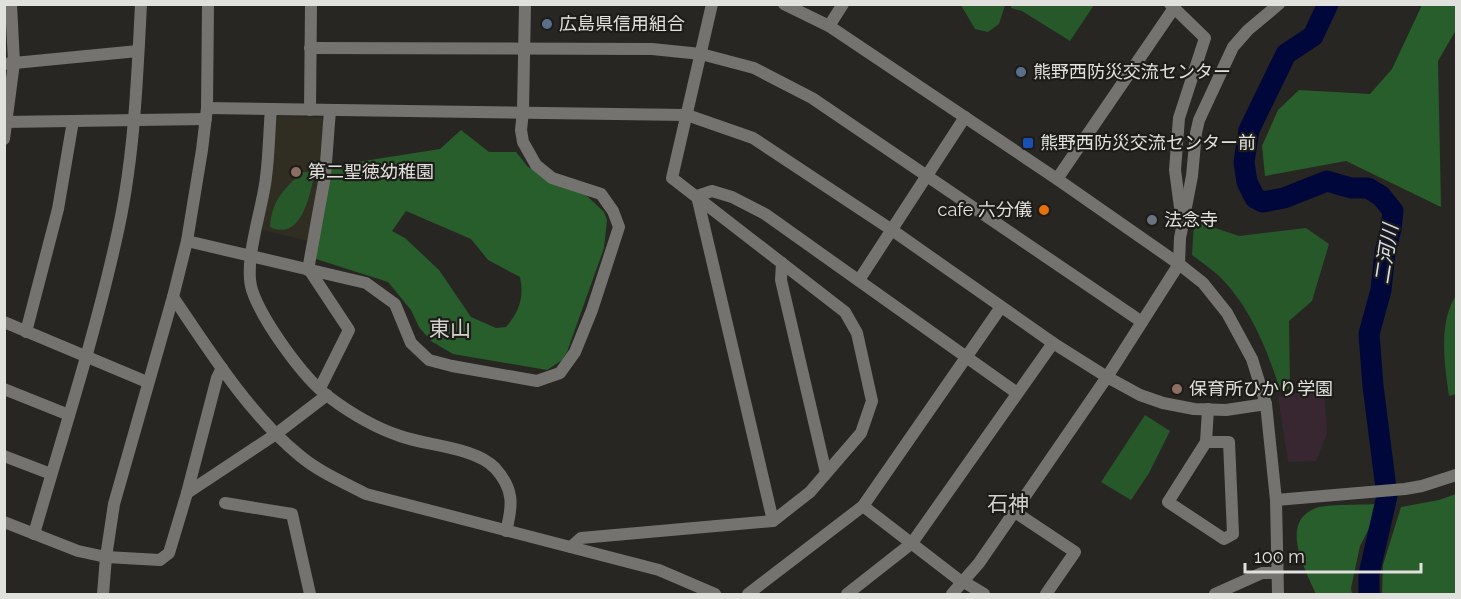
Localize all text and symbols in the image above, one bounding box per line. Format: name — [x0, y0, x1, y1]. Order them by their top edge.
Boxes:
place label: 広島県信用組合 — [559, 13, 685, 34]
marker: 広島県信用組合 — [540, 17, 554, 31]
place label: 熊野西防災交流センター — [1033, 61, 1231, 82]
marker: 熊野西防災交流センター — [1014, 65, 1028, 79]
place label: 熊野西防災交流センター前 — [1040, 132, 1256, 153]
marker: 熊野西防災交流センター前 — [1021, 136, 1035, 150]
place label: 第二聖徳幼稚園 — [308, 161, 434, 182]
marker: 第二聖徳幼稚園 — [289, 165, 303, 179]
place label: cafe 六分儀 — [938, 199, 1032, 220]
marker: cafe 六分儀 — [1037, 203, 1051, 217]
place label: 法念寺 — [1164, 209, 1218, 230]
marker: 法念寺 — [1145, 213, 1159, 227]
water label: 二河川 — [1369, 221, 1403, 286]
district label: 東山 — [429, 316, 471, 341]
place label: 保育所ひかり学園 — [1189, 378, 1333, 399]
marker: 保育所ひかり学園 — [1170, 382, 1184, 396]
district label: 石神 — [987, 491, 1029, 516]
scale bar — [1245, 536, 1420, 574]
text: 100 m — [1254, 546, 1305, 567]

